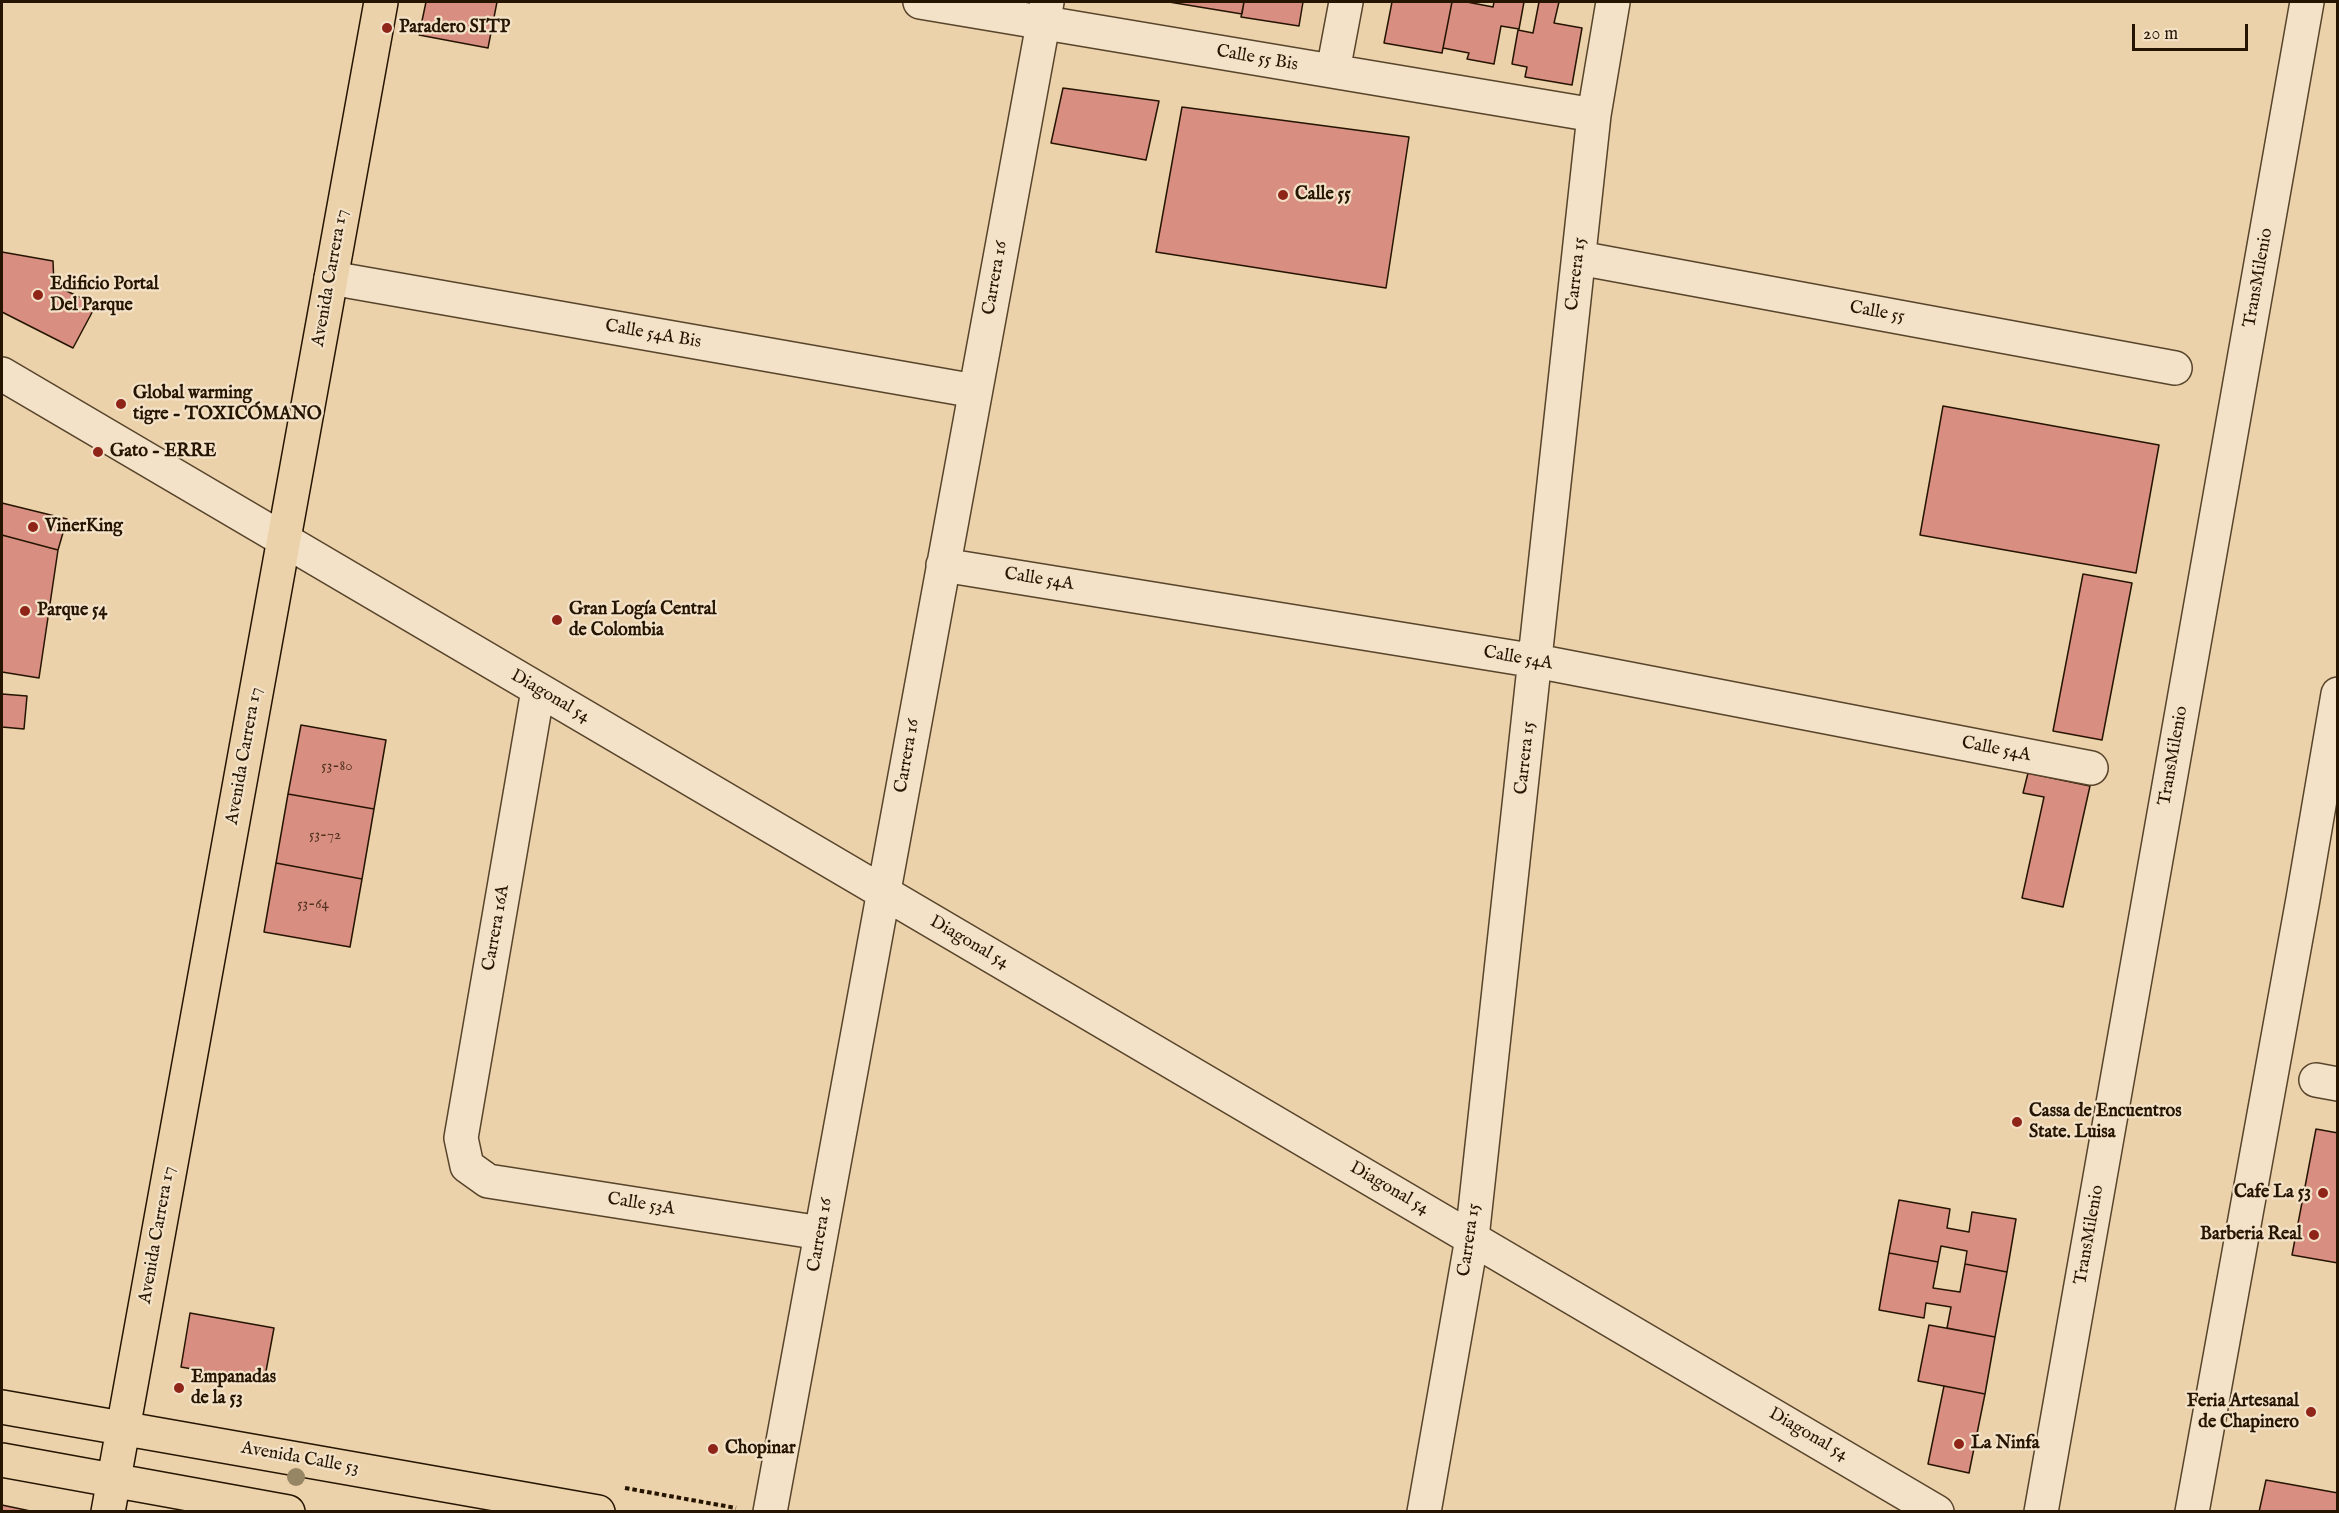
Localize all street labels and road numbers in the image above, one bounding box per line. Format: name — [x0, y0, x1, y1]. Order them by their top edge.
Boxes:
street label: Calle 55 Bis — [1214, 41, 1300, 77]
street label: Avenida Carrera 17 — [308, 208, 354, 348]
street label: TransMilenio — [2240, 226, 2278, 330]
street label: Carrera 15 — [1562, 236, 1592, 312]
street label: Carrera 16 — [979, 239, 1013, 317]
street label: Calle 55 — [1848, 298, 1906, 328]
street label: Calle 54A Bis — [603, 316, 703, 354]
street label: Calle 54A — [1003, 564, 1075, 596]
street label: Calle 54A — [1482, 642, 1554, 676]
street label: Diagonal 54 — [507, 666, 593, 728]
street label: Avenida Carrera 17 — [222, 686, 268, 826]
street label: TransMilenio — [2155, 704, 2193, 808]
street label: Carrera 16 — [891, 717, 925, 795]
street label: Carrera 15 — [1511, 720, 1541, 796]
street label: Calle 54A — [1960, 733, 2032, 767]
street label: Carrera 16A — [479, 883, 515, 973]
street label: Diagonal 54 — [926, 912, 1012, 974]
street label: Diagonal 54 — [1346, 1158, 1432, 1220]
street label: Avenida Carrera 17 — [135, 1165, 181, 1305]
street label: TransMilenio — [2071, 1183, 2109, 1287]
street label: Calle 53A — [606, 1189, 676, 1221]
street label: Carrera 16 — [804, 1196, 838, 1274]
street label: Carrera 15 — [1454, 1202, 1486, 1278]
street label: Diagonal 54 — [1765, 1404, 1851, 1466]
street label: Avenida Calle 53 — [239, 1438, 361, 1480]

